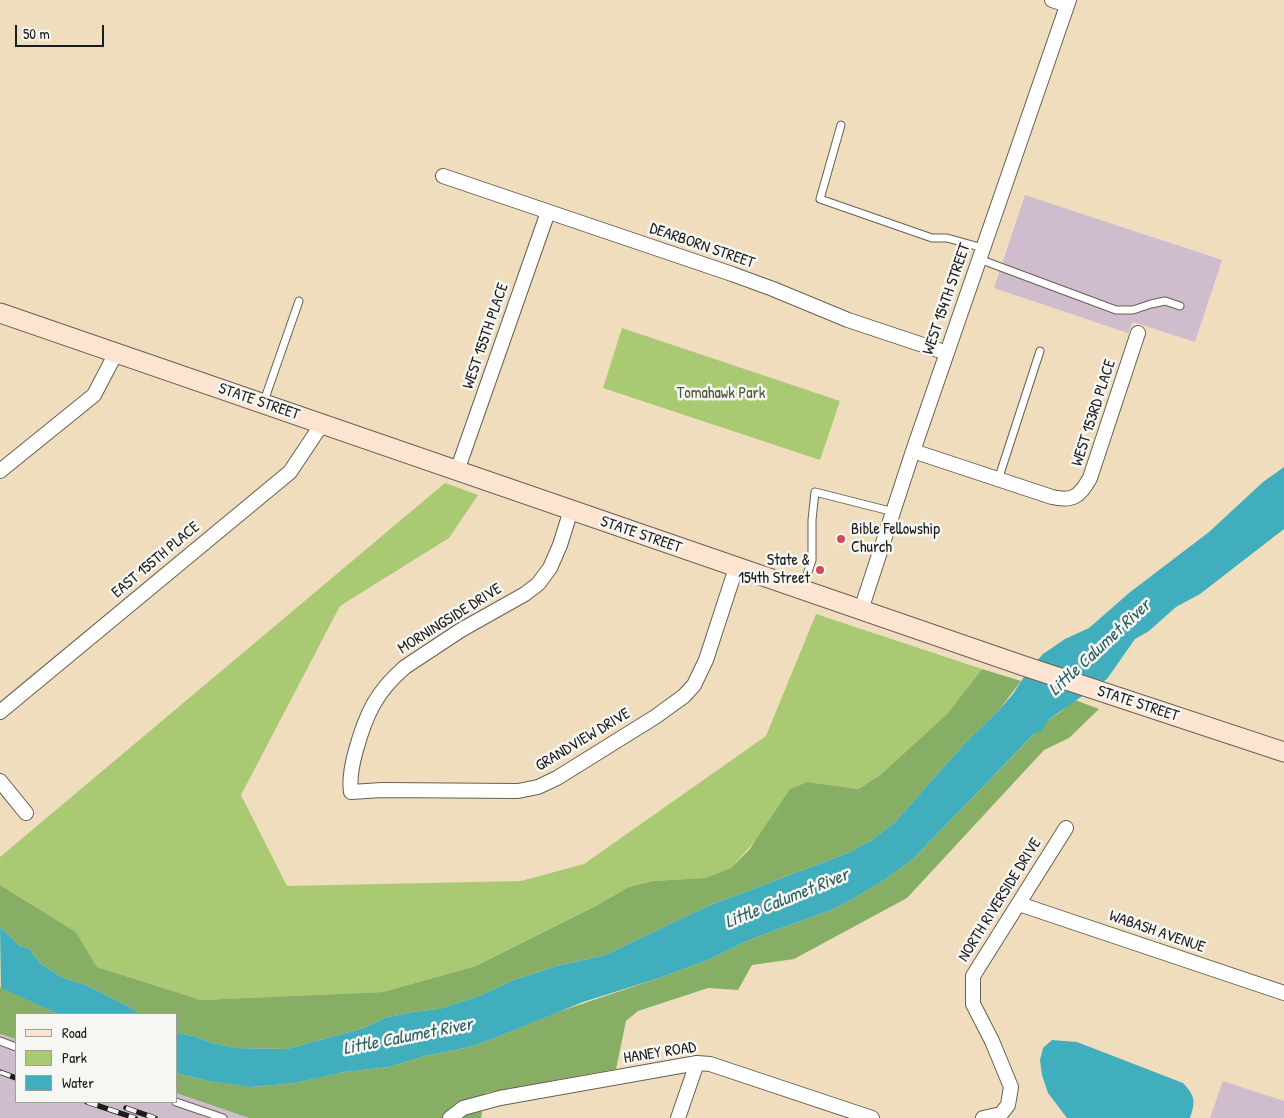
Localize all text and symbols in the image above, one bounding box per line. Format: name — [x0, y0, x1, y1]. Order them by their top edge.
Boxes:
scale bar — [18, 15, 106, 47]
text: 50 m — [23, 23, 50, 44]
street label: DEARBORN STREET — [647, 219, 757, 273]
street label: WEST 154TH STREET — [919, 241, 975, 357]
street label: WEST 155TH PLACE — [459, 281, 513, 391]
street label: WEST 153RD PLACE — [1068, 357, 1120, 469]
street label: STATE STREET — [216, 379, 302, 425]
park label: Tomahawk Park — [677, 384, 765, 404]
street label: STATE STREET — [598, 512, 684, 558]
street label: EAST 155TH PLACE — [108, 518, 204, 602]
place label: Bible Fellowship Church — [851, 520, 940, 558]
marker: Bible Fellowship Church — [835, 533, 847, 545]
place label: State & 154th Street — [738, 551, 810, 589]
marker: State & 154th Street — [814, 564, 826, 576]
street label: MORNINGSIDE DRIVE — [395, 580, 505, 658]
water label: Little Calumet River — [1045, 595, 1155, 701]
street label: STATE STREET — [1095, 682, 1181, 726]
street label: GRANDVIEW DRIVE — [532, 704, 634, 776]
street label: NORTH RIVERSIDE DRIVE — [954, 835, 1046, 965]
water label: Little Calumet River — [722, 864, 852, 934]
street label: WABASH AVENUE — [1106, 907, 1208, 957]
legend — [15, 1013, 178, 1103]
water label: Little Calumet River — [341, 1014, 475, 1060]
text: Road — [62, 1022, 87, 1043]
street label: HANEY ROAD — [622, 1038, 698, 1068]
text: Park — [62, 1047, 87, 1068]
text: Water — [62, 1072, 94, 1093]

